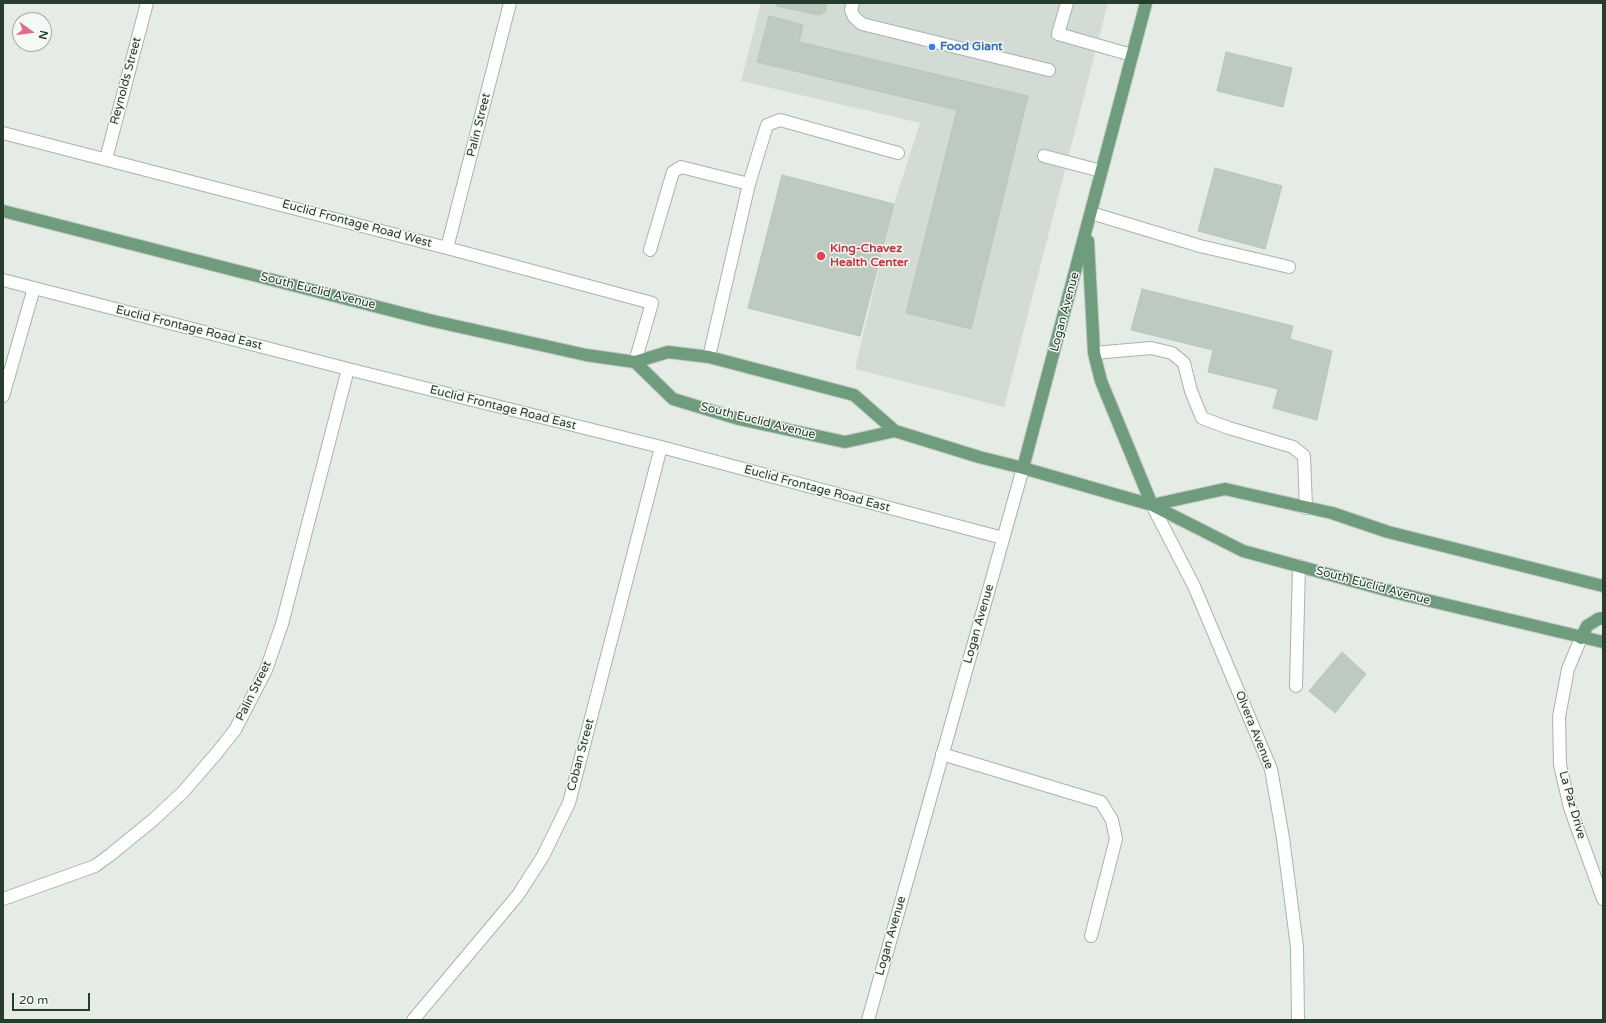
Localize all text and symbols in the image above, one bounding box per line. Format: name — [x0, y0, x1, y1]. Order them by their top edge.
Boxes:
north arrow — [12, 12, 52, 52]
text: N — [36, 29, 51, 41]
street label: Reynolds Street — [107, 36, 145, 126]
place label: Food Giant — [940, 40, 1003, 54]
marker: Food Giant — [927, 42, 937, 52]
street label: Palin Street — [464, 92, 494, 158]
street label: Euclid Frontage Road West — [281, 197, 433, 251]
place label: King-Chavez Health Center — [830, 242, 908, 270]
marker: King-Chavez Health Center — [815, 250, 827, 262]
street label: South Euclid Avenue — [259, 270, 377, 312]
street label: Logan Avenue — [1047, 271, 1083, 353]
street label: Euclid Frontage Road East — [114, 303, 264, 353]
street label: Euclid Frontage Road East — [428, 383, 578, 433]
street label: South Euclid Avenue — [699, 400, 817, 442]
street label: Euclid Frontage Road East — [742, 463, 892, 515]
street label: South Euclid Avenue — [1314, 564, 1432, 608]
street label: Logan Avenue — [961, 583, 997, 665]
street label: Palin Street — [233, 659, 275, 723]
street label: Olvera Avenue — [1232, 689, 1276, 771]
street label: Coban Street — [564, 717, 598, 793]
street label: La Paz Drive — [1555, 769, 1589, 841]
street label: Logan Avenue — [873, 895, 909, 977]
scale bar — [14, 985, 92, 1011]
text: 20 m — [19, 993, 48, 1007]

